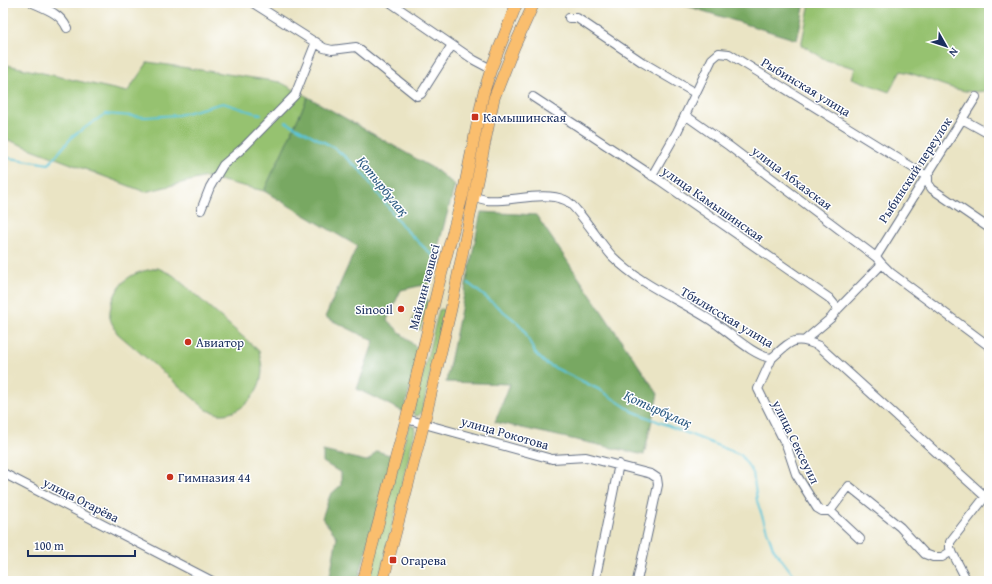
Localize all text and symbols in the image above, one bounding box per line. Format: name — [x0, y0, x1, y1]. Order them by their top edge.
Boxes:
north arrow — [926, 26, 966, 66]
text: N — [945, 44, 962, 61]
street label: Рыбинская улица — [758, 53, 855, 122]
place label: Камышинская — [483, 108, 566, 127]
marker: Камышинская — [470, 112, 480, 122]
street label: Рыбинский переулок — [874, 113, 956, 227]
street label: улица Абхазская — [747, 141, 836, 215]
water label: Қотырбұлақ — [352, 151, 414, 221]
street label: улица Камышинская — [657, 161, 768, 247]
street label: Майлин көшесі — [403, 242, 445, 332]
street label: Тбилисская улица — [677, 282, 778, 353]
place label: Sinooil — [355, 300, 393, 319]
marker: Sinooil — [396, 304, 406, 314]
place label: Авиатор — [196, 333, 244, 352]
marker: Авиатор — [183, 337, 193, 347]
water label: Қотырбұлақ — [621, 385, 695, 433]
street label: улица Сексеуил — [767, 396, 825, 487]
street label: улица Рокотова — [458, 411, 552, 455]
place label: Гимназия 44 — [178, 468, 250, 487]
street label: улица Огарёва — [39, 472, 123, 528]
marker: Гимназия 44 — [165, 472, 175, 482]
scale bar — [28, 532, 135, 558]
text: 100 m — [34, 537, 64, 554]
place label: Огарева — [401, 551, 447, 570]
marker: Огарева — [388, 555, 398, 565]

